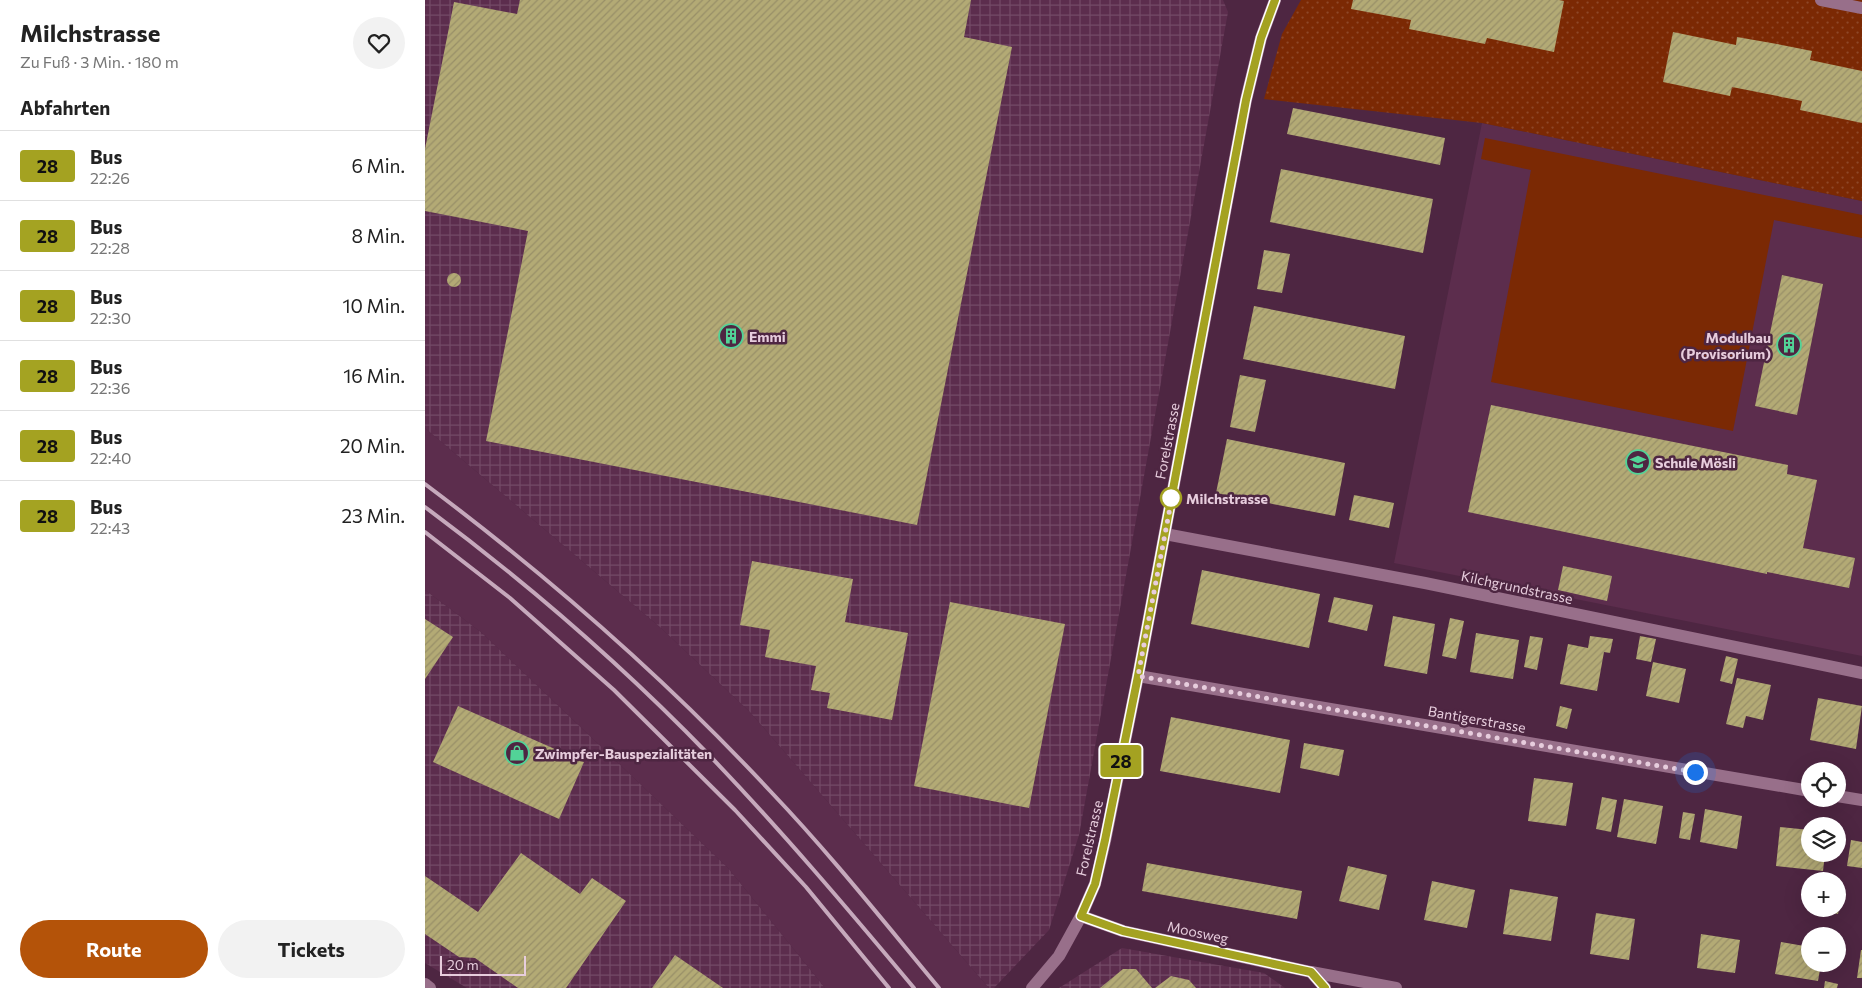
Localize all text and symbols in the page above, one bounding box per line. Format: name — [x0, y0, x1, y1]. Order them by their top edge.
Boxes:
button: heart — [353, 17, 405, 69]
text: Milchstrasse — [20, 18, 160, 47]
text: Zu Fuß · 3 Min. · 180 m — [20, 52, 179, 71]
text: Abfahrten — [20, 96, 110, 119]
text: Bus — [90, 145, 122, 168]
text: 6 Min. — [351, 154, 405, 177]
text: 28 — [37, 155, 58, 177]
text: 22:26 — [90, 168, 130, 187]
text: Bus — [90, 215, 122, 238]
text: 8 Min. — [351, 224, 405, 247]
text: 28 — [37, 225, 58, 247]
text: 22:28 — [90, 238, 130, 257]
text: Bus — [90, 285, 122, 308]
text: 10 Min. — [342, 294, 405, 317]
text: 28 — [37, 295, 58, 317]
text: 22:30 — [90, 308, 131, 327]
building icon: Emmi — [718, 323, 744, 349]
place label: Emmi — [749, 328, 786, 345]
place label: Modulbau (Provisorium) — [1680, 329, 1771, 362]
building icon: Modulbau (Provisorium) — [1776, 332, 1802, 358]
text: Bus — [90, 355, 122, 378]
text: 16 Min. — [343, 364, 405, 387]
text: 28 — [37, 365, 58, 387]
text: 22:36 — [90, 378, 130, 397]
street label: Forelstrasse — [1151, 401, 1183, 481]
text: Bus — [90, 425, 122, 448]
text: 20 Min. — [340, 434, 405, 457]
text: 28 — [37, 435, 58, 457]
text: 22:40 — [90, 448, 132, 467]
school or university icon: Schule Mösli — [1625, 449, 1651, 475]
place label: Schule Mösli — [1655, 454, 1736, 471]
marker: Milchstrasse — [1160, 487, 1182, 509]
place label: Milchstrasse — [1186, 490, 1268, 507]
text: Bus — [90, 495, 122, 518]
text: 23 Min. — [342, 504, 405, 527]
text: 28 — [37, 505, 58, 527]
text: 22:43 — [90, 518, 130, 537]
street label: Kilchgrundstrasse — [1460, 567, 1574, 607]
street label: Bantigerstrasse — [1427, 702, 1527, 736]
shop icon: Zwimpfer-Bauspezialitäten — [504, 740, 530, 766]
place label: Zwimpfer-Bauspezialitäten — [535, 745, 712, 762]
line badge: 28 — [1099, 745, 1143, 777]
text: 28 — [1110, 750, 1132, 772]
your location — [1683, 760, 1708, 785]
map controls — [1801, 762, 1846, 972]
button: locate — [1801, 762, 1846, 807]
street label: Forelstrasse — [1072, 798, 1106, 878]
button: layers — [1801, 817, 1846, 862]
button: + — [1801, 872, 1846, 917]
street label: Moosweg — [1166, 917, 1231, 947]
button: Route — [20, 920, 208, 978]
button: Tickets — [218, 920, 405, 978]
button: − — [1801, 927, 1846, 972]
scale bar — [440, 953, 526, 976]
text: 20 m — [447, 956, 479, 973]

